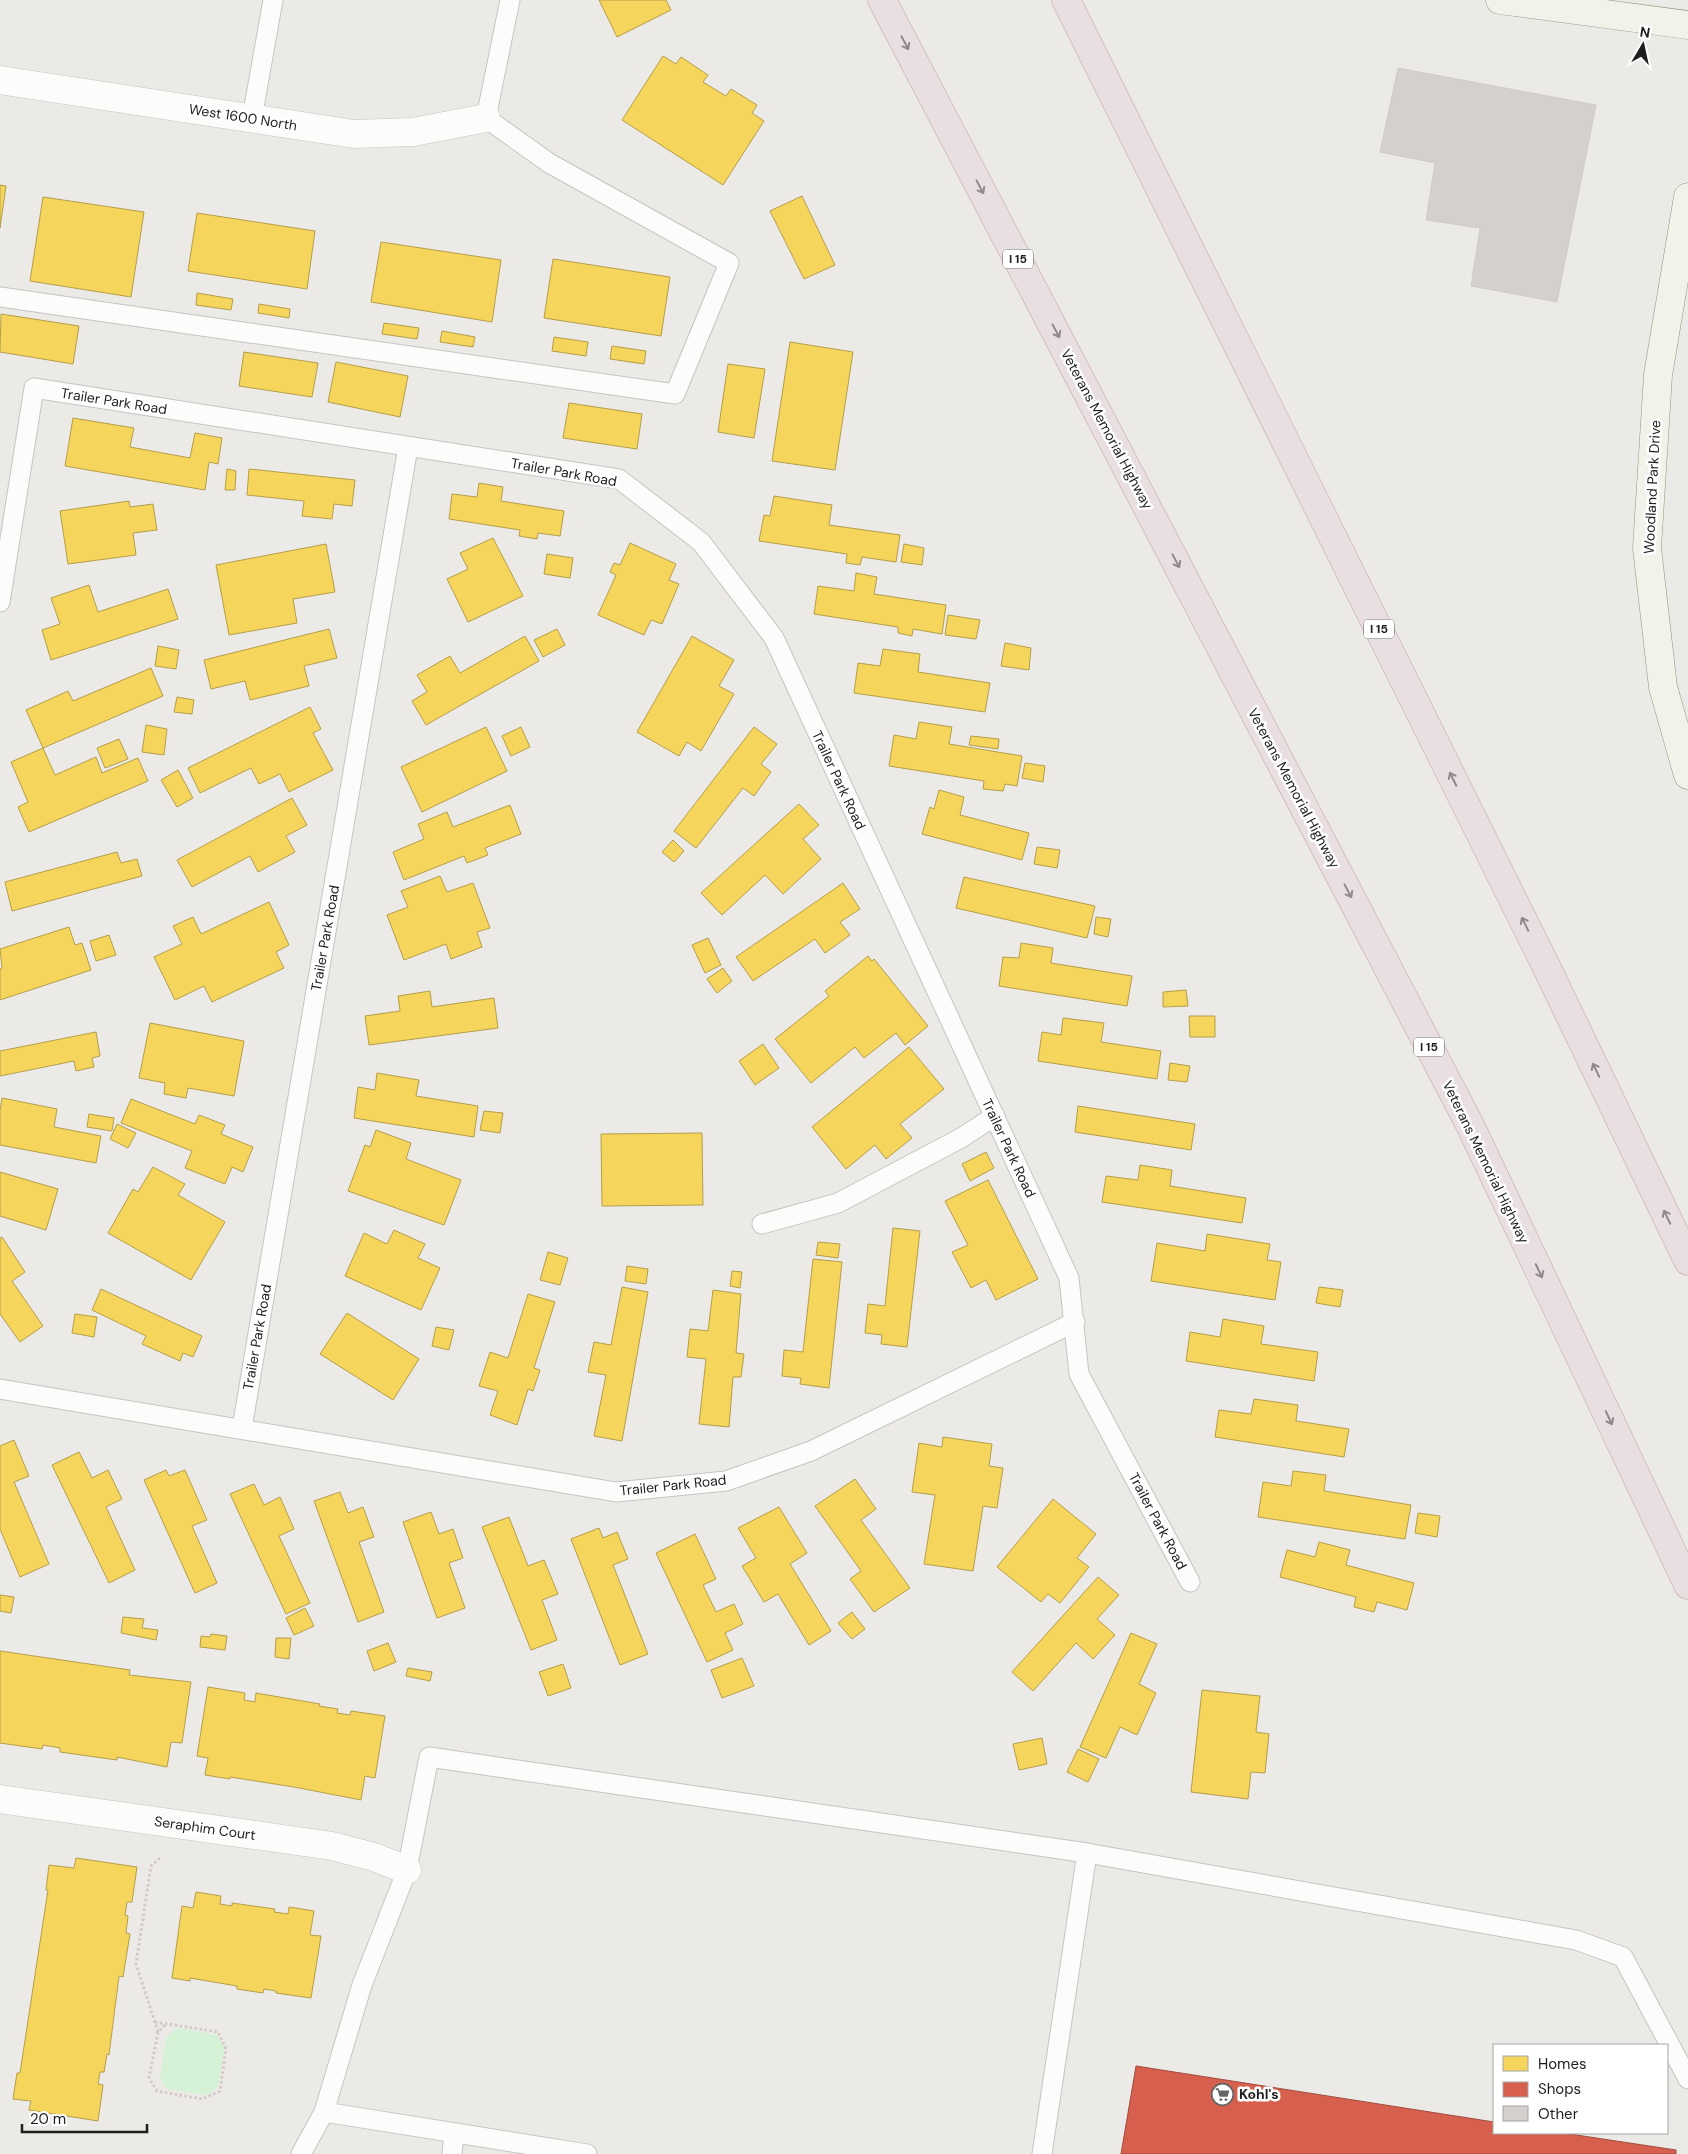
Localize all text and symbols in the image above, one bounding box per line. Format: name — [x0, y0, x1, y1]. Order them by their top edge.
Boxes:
north arrow — [1618, 20, 1668, 70]
text: N — [1639, 22, 1651, 42]
one-way arrow — [901, 35, 910, 50]
street label: West 1600 North — [188, 100, 298, 134]
one-way arrow — [976, 179, 985, 194]
road number: I 15 — [1003, 250, 1033, 268]
one-way arrow — [1052, 323, 1061, 338]
street label: Veterans Memorial Highway — [1057, 346, 1157, 512]
street label: Trailer Park Road — [60, 384, 168, 418]
street label: Woodland Park Drive — [1640, 420, 1664, 554]
street label: Trailer Park Road — [510, 454, 618, 490]
one-way arrow — [1172, 553, 1181, 568]
road number: I 15 — [1364, 620, 1394, 638]
street label: Veterans Memorial Highway — [1244, 705, 1344, 871]
street label: Trailer Park Road — [808, 728, 870, 832]
one-way arrow — [1448, 772, 1457, 787]
one-way arrow — [1344, 883, 1353, 898]
street label: Trailer Park Road — [307, 884, 343, 992]
one-way arrow — [1520, 917, 1529, 932]
road number: I 15 — [1414, 1038, 1444, 1056]
one-way arrow — [1591, 1063, 1601, 1078]
street label: Veterans Memorial Highway — [1439, 1078, 1533, 1247]
street label: Trailer Park Road — [978, 1096, 1040, 1200]
one-way arrow — [1662, 1210, 1671, 1225]
one-way arrow — [1535, 1263, 1544, 1278]
street label: Trailer Park Road — [239, 1283, 275, 1391]
one-way arrow — [1604, 1410, 1614, 1425]
street label: Trailer Park Road — [1125, 1469, 1191, 1573]
street label: Trailer Park Road — [619, 1470, 727, 1500]
street label: Seraphim Court — [153, 1812, 257, 1844]
legend — [1493, 2044, 1668, 2134]
text: Homes — [1538, 2054, 1587, 2074]
text: Shops — [1538, 2079, 1581, 2099]
supermarket icon: Kohl's — [1211, 2082, 1235, 2106]
place label: Kohl's — [1239, 2085, 1279, 2103]
scale bar — [22, 2102, 148, 2134]
text: Other — [1538, 2104, 1579, 2124]
text: 20 m — [30, 2109, 66, 2129]

